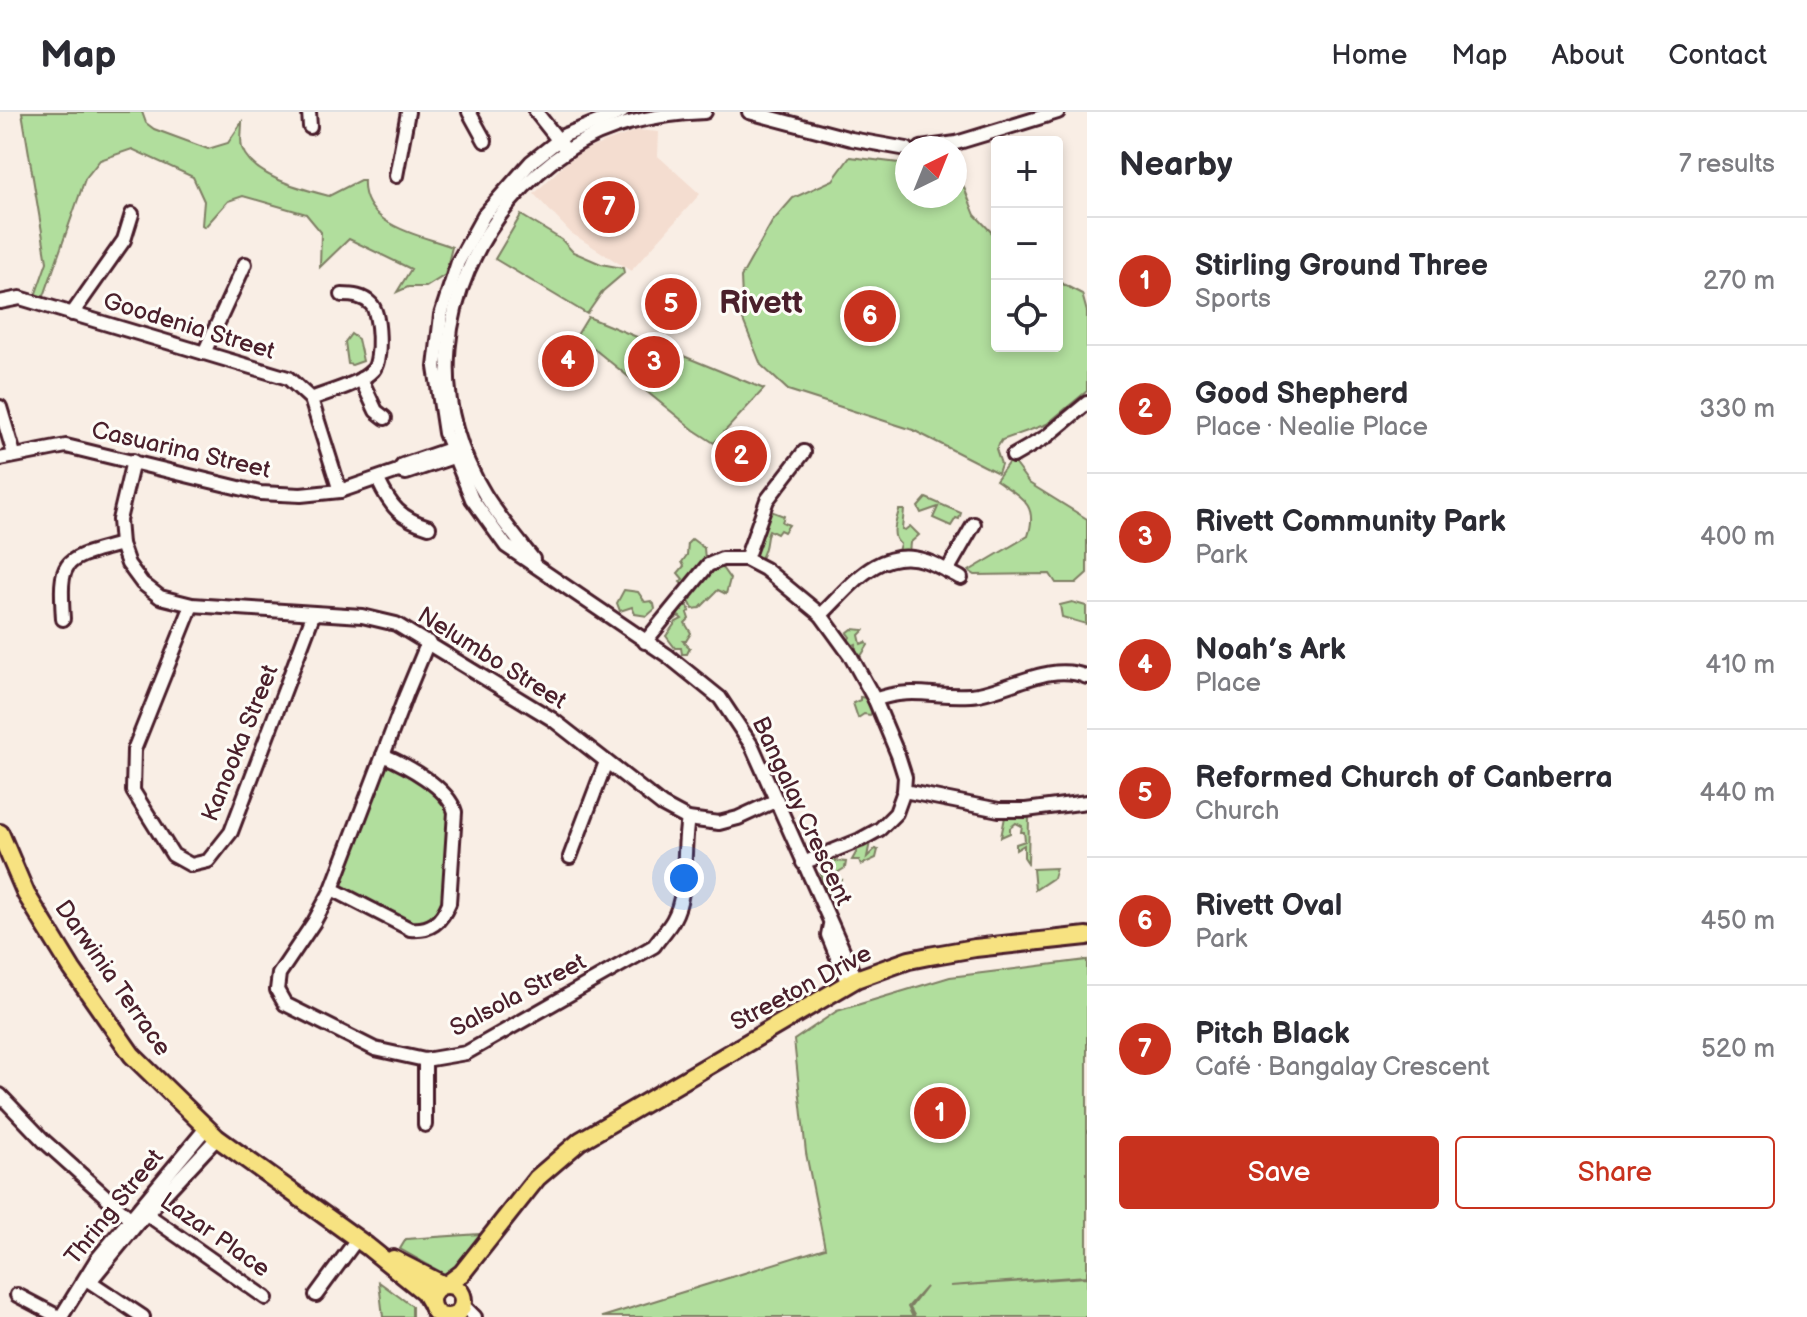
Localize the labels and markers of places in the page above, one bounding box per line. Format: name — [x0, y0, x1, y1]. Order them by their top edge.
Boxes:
pin: 7 — [583, 177, 635, 237]
pin: 5 — [645, 274, 697, 334]
pin: 6 — [844, 286, 896, 346]
pin: 4 — [542, 331, 594, 391]
pin: 3 — [628, 332, 680, 392]
pin: 2 — [715, 426, 767, 486]
pin: 1 — [914, 1083, 966, 1143]

